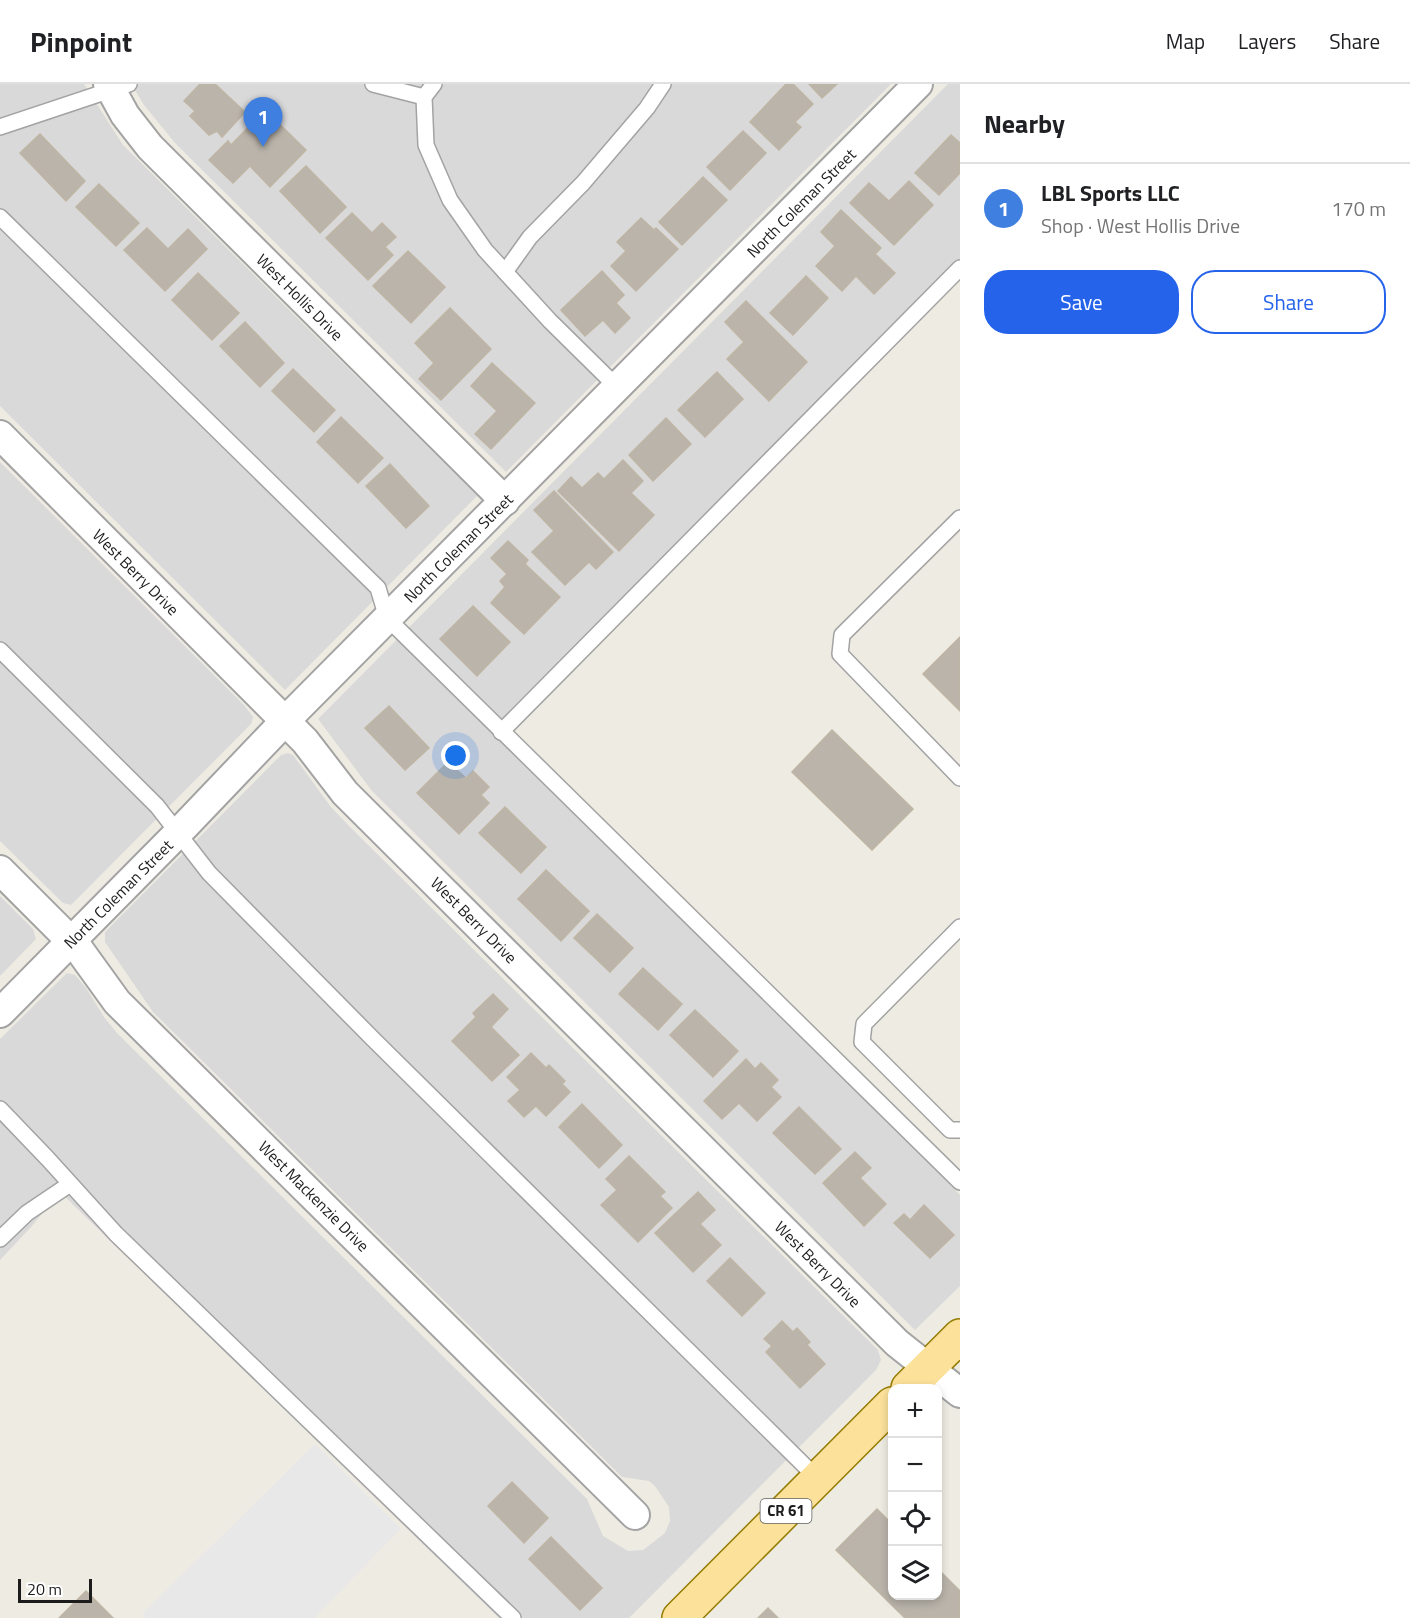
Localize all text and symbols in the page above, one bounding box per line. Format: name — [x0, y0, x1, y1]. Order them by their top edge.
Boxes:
text: Pinpoint — [30, 20, 132, 63]
text: Map — [1166, 25, 1205, 57]
text: Layers — [1238, 25, 1296, 57]
text: Share — [1329, 25, 1380, 57]
pin: 1 — [244, 98, 282, 147]
text: Nearby — [984, 104, 1065, 143]
street label: North Coleman Street — [741, 143, 861, 263]
text: LBL Sports LLC — [1041, 176, 1180, 210]
text: 1 — [998, 193, 1009, 224]
text: 170 m — [1331, 193, 1386, 224]
text: Shop · West Hollis Drive — [1041, 210, 1240, 241]
street label: West Hollis Drive — [251, 248, 349, 346]
button: Save — [984, 270, 1179, 334]
button: Share — [1191, 270, 1386, 334]
street label: North Coleman Street — [398, 488, 518, 608]
street label: West Berry Drive — [87, 523, 185, 621]
your location — [441, 741, 470, 770]
street label: North Coleman Street — [58, 834, 178, 954]
street label: West Berry Drive — [425, 871, 523, 969]
street label: West Mackenzie Drive — [253, 1135, 375, 1257]
street label: West Berry Drive — [769, 1215, 867, 1313]
map controls — [888, 1384, 942, 1600]
button: + — [888, 1384, 942, 1438]
button: − — [888, 1438, 942, 1492]
button: locate — [888, 1492, 942, 1546]
road number: CR 61 — [760, 1499, 812, 1523]
button: layers — [888, 1546, 942, 1600]
scale bar — [18, 1576, 92, 1604]
text: 20 m — [27, 1577, 62, 1601]

